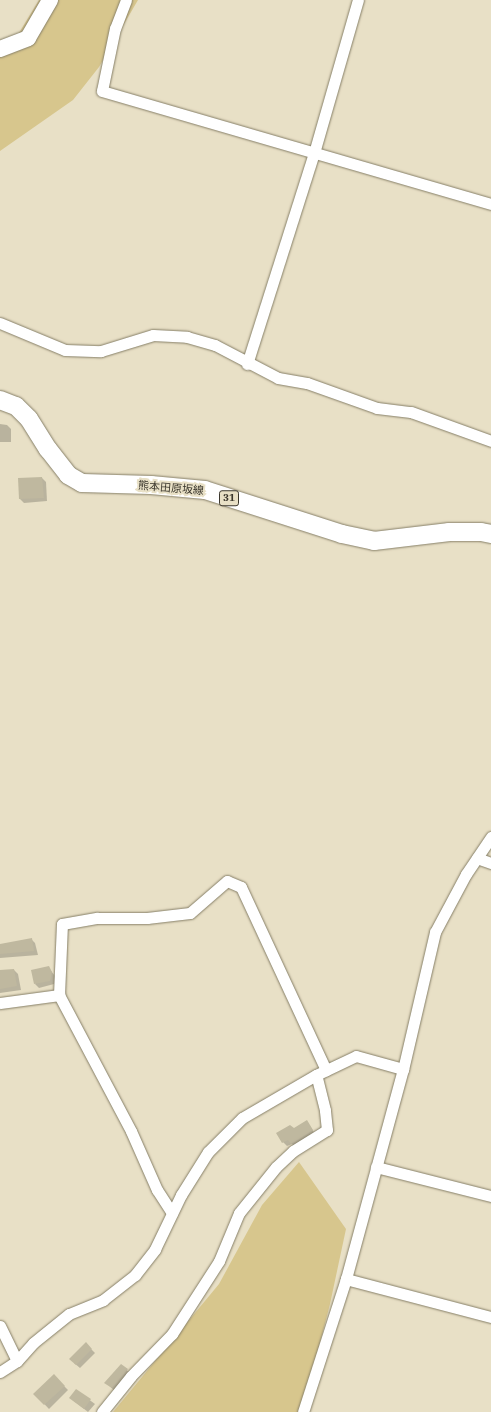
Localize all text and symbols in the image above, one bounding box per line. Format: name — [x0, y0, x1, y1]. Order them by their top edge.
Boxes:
street label: 熊本田原坂線 — [138, 479, 204, 497]
road number: 31 — [219, 490, 239, 506]

